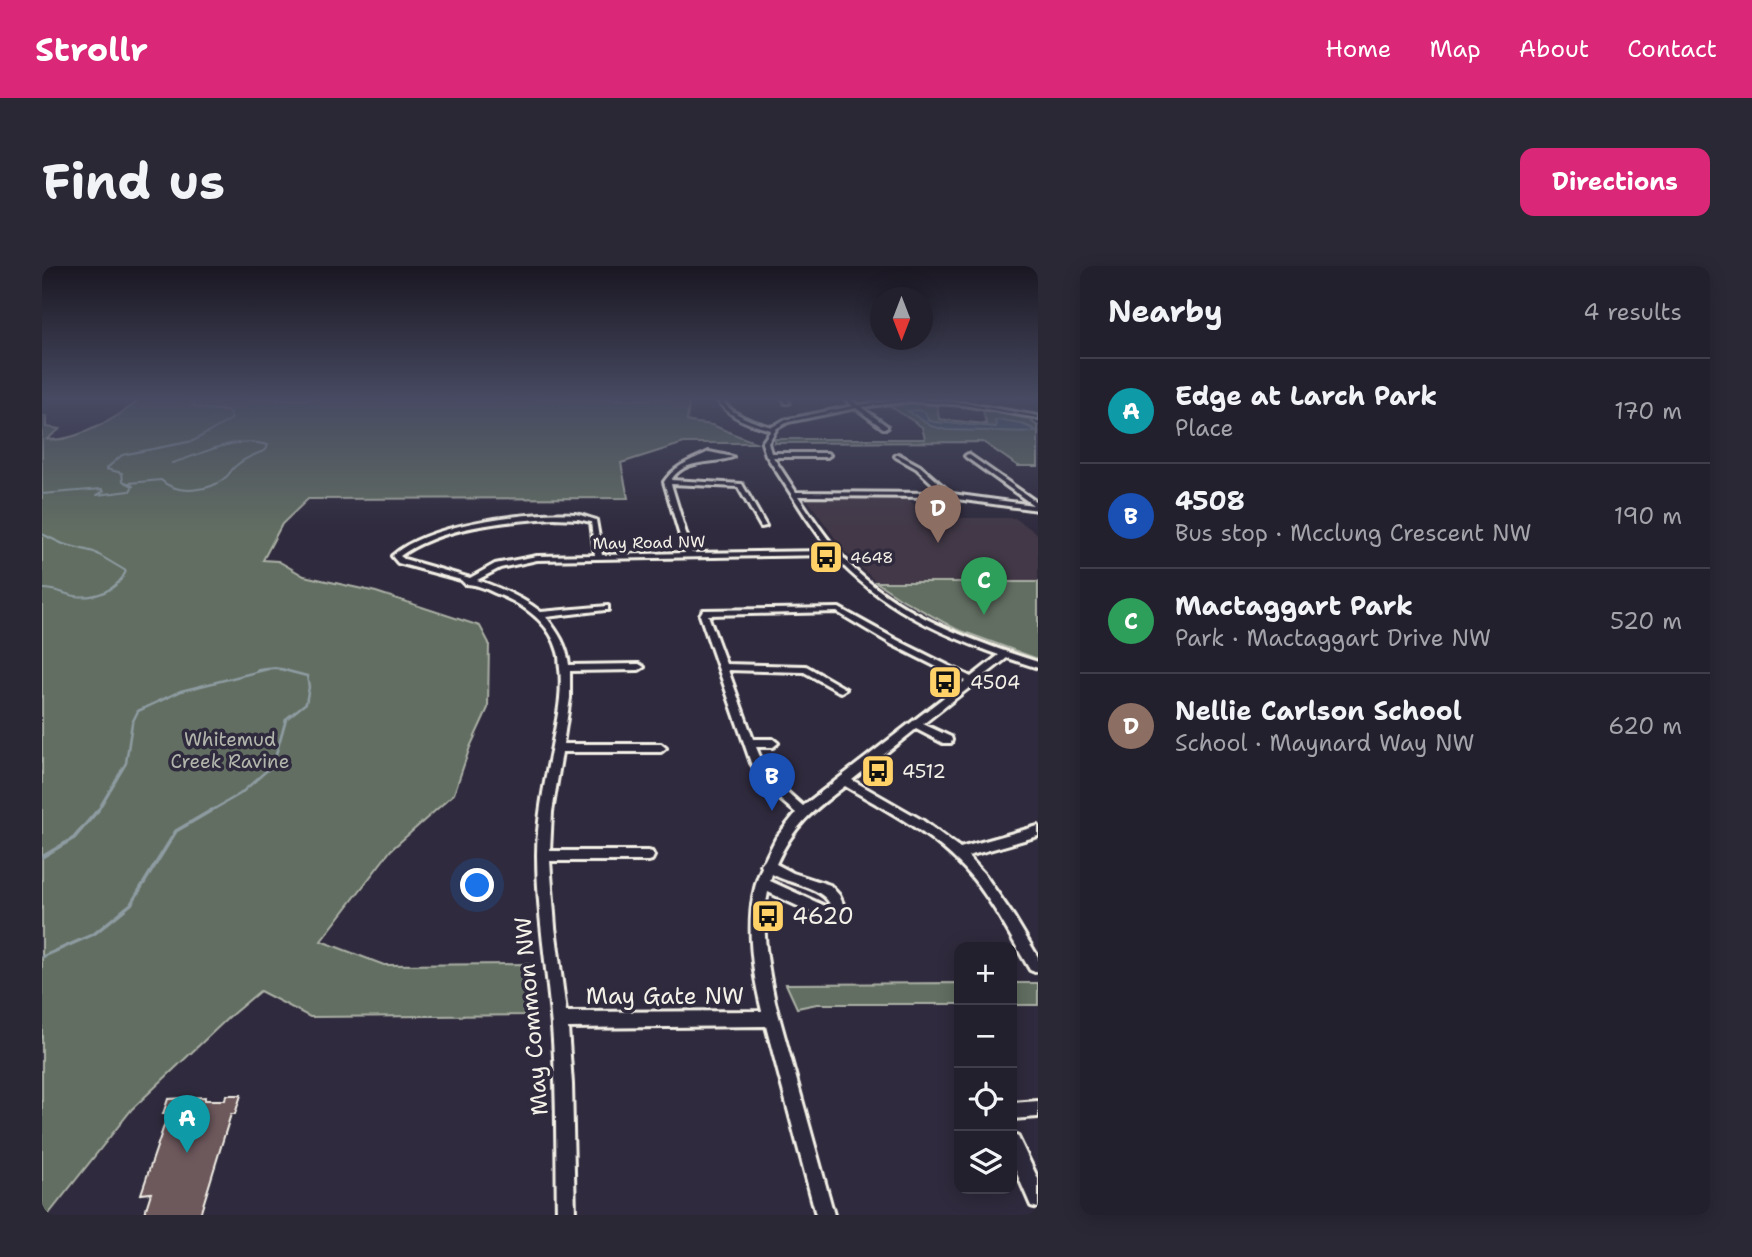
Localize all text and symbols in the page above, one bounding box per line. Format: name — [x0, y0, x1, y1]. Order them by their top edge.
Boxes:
text: Strollr — [35, 27, 148, 72]
text: Home — [1325, 33, 1391, 65]
text: Map — [1429, 33, 1481, 65]
text: About — [1519, 33, 1589, 65]
text: Contact — [1627, 33, 1717, 65]
button: Directions — [1520, 148, 1710, 216]
text: Find us — [42, 149, 225, 215]
north arrow — [870, 287, 933, 350]
text: Nearby — [1108, 291, 1223, 332]
text: 4 results — [1583, 297, 1682, 327]
text: Edge at Larch Park — [1175, 378, 1437, 413]
text: A — [1122, 396, 1140, 426]
text: 170 m — [1614, 396, 1682, 426]
text: Place — [1175, 413, 1234, 443]
text: 4508 — [1175, 483, 1245, 518]
pin: D — [915, 485, 961, 543]
text: B — [1124, 501, 1138, 531]
text: 190 m — [1614, 501, 1682, 531]
text: Bus stop · Mcclung Crescent NW — [1175, 518, 1532, 548]
street label: May Road NW — [592, 531, 706, 554]
bus stop icon: 4648 — [807, 538, 845, 576]
place label: 4648 — [850, 547, 894, 568]
pin: C — [961, 557, 1007, 615]
text: Mactaggart Park — [1175, 588, 1413, 623]
text: C — [1124, 606, 1138, 636]
text: 520 m — [1610, 606, 1682, 636]
text: Park · Mactaggart Drive NW — [1175, 623, 1491, 653]
bus stop icon: 4504 — [926, 663, 964, 701]
place label: 4504 — [970, 670, 1020, 695]
text: Nellie Carlson School — [1175, 693, 1462, 728]
text: D — [1123, 711, 1139, 741]
text: 620 m — [1608, 711, 1682, 741]
park label: Whitemud Creek Ravine — [171, 727, 289, 774]
text: School · Maynard Way NW — [1175, 728, 1475, 758]
bus stop icon: 4512 — [859, 752, 897, 790]
pin: B — [749, 753, 795, 811]
place label: 4512 — [902, 759, 946, 784]
your location — [460, 868, 494, 902]
bus stop icon: 4620 — [749, 897, 787, 935]
place label: 4620 — [792, 901, 854, 931]
street label: May Common NW — [507, 915, 555, 1117]
map controls — [954, 942, 1017, 1194]
button: + — [954, 942, 1017, 1005]
street label: May Gate NW — [586, 981, 744, 1011]
button: − — [954, 1005, 1017, 1068]
button: locate — [954, 1068, 1017, 1131]
pin: A — [164, 1095, 210, 1153]
button: layers — [954, 1131, 1017, 1194]

